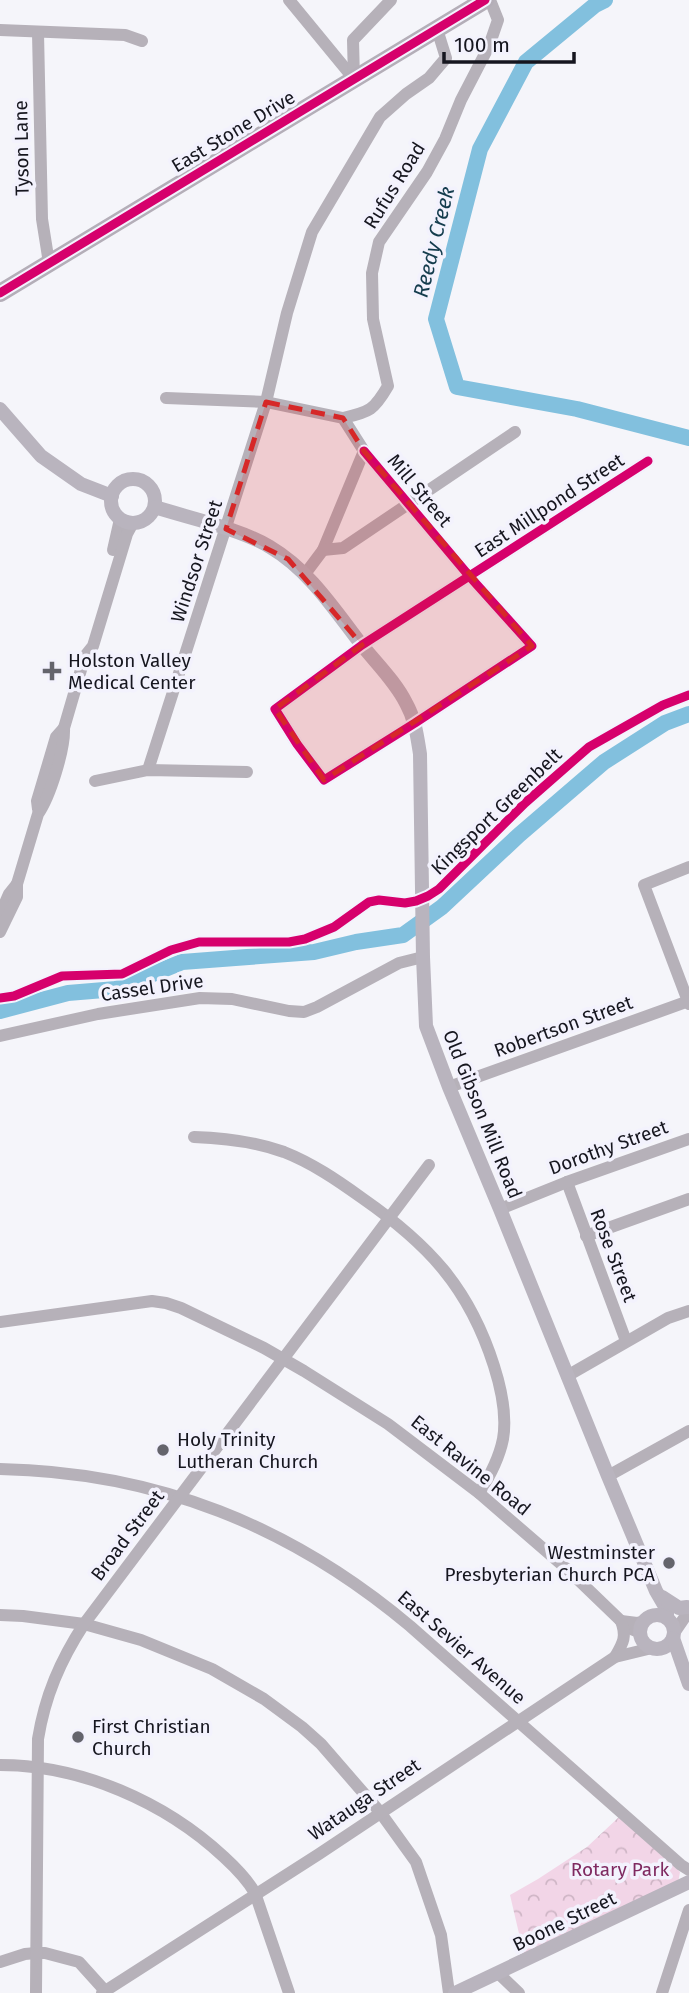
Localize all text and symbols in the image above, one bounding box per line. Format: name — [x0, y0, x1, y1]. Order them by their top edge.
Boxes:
scale bar — [444, 21, 574, 65]
text: 100 m — [454, 32, 510, 58]
street label: East Stone Drive — [167, 86, 299, 177]
street label: Tyson Lane — [9, 100, 34, 196]
street label: Rufus Road — [359, 138, 430, 233]
water label: Reedy Creek — [408, 184, 460, 300]
street label: East Millpond Street — [470, 448, 628, 562]
street label: Mill Street — [383, 449, 457, 531]
street label: Windsor Street — [166, 497, 227, 625]
place label: Holston Valley Medical Center — [68, 649, 196, 694]
marker: Holston Valley Medical Center — [42, 661, 62, 681]
street label: Kingsport Greenbelt — [426, 743, 567, 880]
street label: Cassel Drive — [99, 969, 205, 1006]
street label: Robertson Street — [491, 991, 636, 1062]
street label: Old Gibson Mill Road — [438, 1026, 527, 1202]
street label: Dorothy Street — [546, 1115, 671, 1180]
street label: Rose Street — [585, 1205, 642, 1305]
street label: East Ravine Road — [406, 1410, 535, 1521]
place label: Holy Trinity Lutheran Church — [177, 1428, 318, 1473]
marker: Holy Trinity Lutheran Church — [155, 1442, 171, 1458]
street label: Broad Street — [86, 1485, 169, 1585]
place label: Westminster Presbyterian Church PCA — [444, 1541, 656, 1586]
marker: Westminster Presbyterian Church PCA — [661, 1555, 677, 1571]
street label: East Sevier Avenue — [393, 1586, 530, 1709]
place label: First Christian Church — [92, 1715, 211, 1760]
marker: First Christian Church — [70, 1729, 86, 1745]
street label: Watauga Street — [304, 1753, 425, 1845]
park label: Rotary Park — [571, 1858, 670, 1881]
street label: Boone Street — [509, 1887, 620, 1956]

